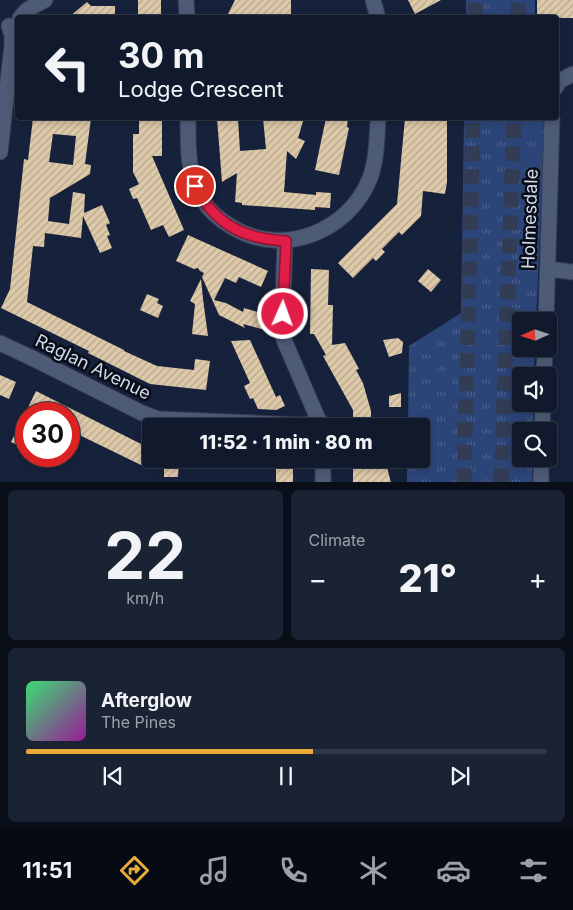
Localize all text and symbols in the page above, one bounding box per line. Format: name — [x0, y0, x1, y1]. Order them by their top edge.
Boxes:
text: 30 m — [118, 34, 204, 76]
icon: left — [35, 35, 100, 100]
text: Lodge Crescent — [118, 76, 284, 102]
pin — [174, 165, 216, 207]
street label: Holmesdale — [517, 169, 542, 269]
icon: arrive — [181, 172, 209, 200]
position arrow — [256, 287, 308, 339]
north arrow — [512, 312, 558, 358]
map controls — [512, 312, 557, 467]
street label: Raglan Avenue — [32, 329, 154, 404]
button: sound — [512, 367, 557, 412]
speed limit sign: 30 — [15, 402, 80, 467]
button: search — [512, 422, 557, 467]
text: 11:52 · 1 min · 80 m — [199, 431, 373, 454]
text: 22 — [104, 516, 186, 595]
text: Climate — [309, 530, 365, 550]
text: 21° — [398, 555, 457, 601]
text: − — [309, 562, 327, 596]
text: + — [528, 562, 547, 596]
text: km/h — [126, 588, 164, 608]
text: Afterglow — [101, 689, 192, 712]
text: The Pines — [101, 712, 176, 732]
icon: previous — [99, 762, 127, 790]
icon: pause — [272, 762, 300, 790]
icon: next — [446, 762, 474, 790]
icon: directions — [117, 853, 152, 888]
icon: music — [197, 853, 232, 888]
icon: phone — [276, 853, 311, 888]
icon: climate — [356, 853, 391, 888]
icon: car — [436, 853, 471, 888]
icon: filters — [516, 853, 551, 888]
text: 11:51 — [22, 857, 72, 883]

